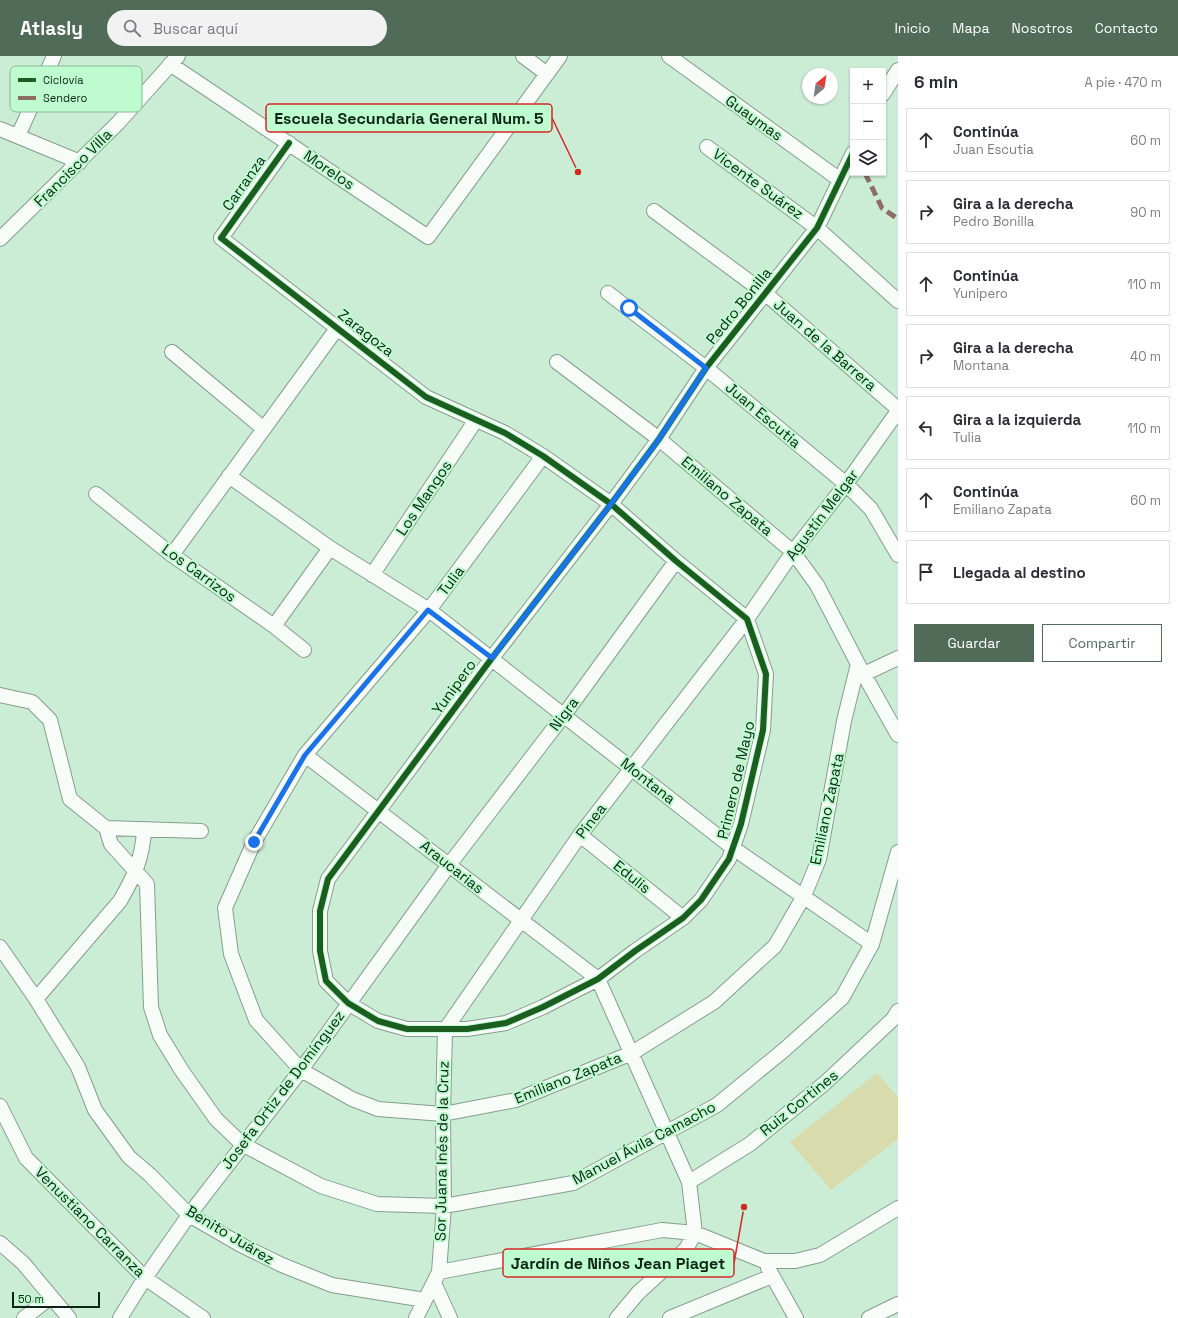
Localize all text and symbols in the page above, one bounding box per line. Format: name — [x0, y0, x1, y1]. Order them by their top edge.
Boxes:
search box — [107, 10, 387, 46]
text: Atlasly — [20, 16, 83, 41]
icon: search — [121, 17, 143, 39]
text: Buscar aquí — [153, 19, 238, 38]
text: Inicio — [894, 19, 930, 37]
text: Mapa — [952, 19, 990, 37]
text: Nosotros — [1012, 19, 1073, 37]
text: Contacto — [1095, 19, 1158, 37]
legend — [10, 66, 142, 112]
north arrow — [802, 68, 838, 104]
map controls — [850, 68, 886, 176]
button: + — [850, 68, 886, 104]
text: 6 min — [914, 71, 958, 93]
text: Ciclovía — [43, 73, 84, 87]
text: A pie · 470 m — [1084, 74, 1162, 91]
street label: Guaymas — [722, 90, 787, 145]
text: Sendero — [43, 91, 88, 105]
callout: Escuela Secundaria General Num. 5 — [266, 104, 552, 132]
button: − — [850, 104, 886, 140]
text: Escuela Secundaria General Num. 5 — [274, 108, 544, 129]
text: Continúa — [953, 122, 1019, 141]
street label: Francisco Villa — [30, 124, 116, 211]
icon: ahead — [915, 129, 937, 151]
text: 60 m — [1130, 132, 1161, 149]
button: layers — [850, 140, 886, 176]
text: Juan Escutia — [953, 141, 1034, 158]
street label: Vicente Suárez — [709, 144, 808, 223]
street label: Morelos — [300, 146, 358, 194]
street label: Carranza — [218, 151, 270, 214]
text: Gira a la derecha — [953, 194, 1073, 213]
icon: right — [915, 201, 937, 223]
text: 90 m — [1130, 204, 1161, 221]
text: Pedro Bonilla — [953, 213, 1034, 230]
street label: Pedro Bonilla — [702, 263, 776, 348]
text: Continúa — [953, 266, 1019, 285]
icon: ahead — [915, 273, 937, 295]
text: 110 m — [1127, 276, 1161, 293]
text: Yunipero — [953, 285, 1008, 302]
street label: Juan de la Barrera — [770, 295, 881, 395]
route start — [620, 299, 638, 317]
street label: Zaragoza — [334, 305, 399, 361]
text: Gira a la derecha — [953, 338, 1073, 357]
icon: right — [915, 345, 937, 367]
text: 40 m — [1130, 348, 1161, 365]
text: Montana — [953, 357, 1009, 374]
street label: Juan Escutia — [722, 377, 805, 452]
text: Gira a la izquierda — [953, 410, 1081, 429]
icon: left — [915, 417, 937, 439]
text: 110 m — [1127, 420, 1161, 437]
text: Tulia — [953, 429, 981, 446]
street label: Emiliano Zapata — [678, 452, 777, 540]
street label: Los Mangos — [391, 456, 456, 539]
street label: Agustín Melgar — [781, 465, 862, 564]
text: Continúa — [953, 482, 1019, 501]
icon: ahead — [915, 489, 937, 511]
text: 60 m — [1130, 492, 1161, 509]
text: Emiliano Zapata — [953, 501, 1052, 518]
street label: Los Carrizos — [158, 539, 240, 606]
icon: arrive — [915, 561, 937, 583]
street label: Tulia — [433, 562, 468, 600]
text: Llegada al destino — [953, 563, 1086, 582]
button: Guardar — [914, 624, 1034, 662]
button: Compartir — [1042, 624, 1162, 662]
street label: Yunipero — [427, 656, 480, 718]
street label: Nigra — [545, 693, 583, 734]
street label: Primero de Mayo — [713, 719, 758, 841]
street label: Emiliano Zapata — [805, 751, 848, 867]
street label: Montana — [617, 753, 680, 808]
street label: Pinea — [571, 799, 610, 842]
route end — [245, 833, 263, 851]
street label: Araucarias — [417, 836, 488, 897]
street label: Edulis — [610, 856, 655, 897]
street label: Josefa Ortiz de Domínguez — [217, 1007, 349, 1173]
street label: Emiliano Zapata — [511, 1047, 625, 1108]
street label: Sor Juana Inés de la Cruz — [430, 1061, 453, 1241]
street label: Ruiz Cortines — [756, 1065, 842, 1140]
street label: Manuel Ávila Camacho — [569, 1097, 719, 1189]
street label: Venustiano Carranza — [31, 1162, 150, 1281]
street label: Benito Juárez — [183, 1201, 278, 1268]
callout: Jardín de Niños Jean Piaget — [503, 1249, 734, 1277]
text: Jardín de Niños Jean Piaget — [511, 1253, 725, 1274]
scale bar — [12, 1290, 100, 1309]
text: 50 m — [18, 1292, 44, 1306]

